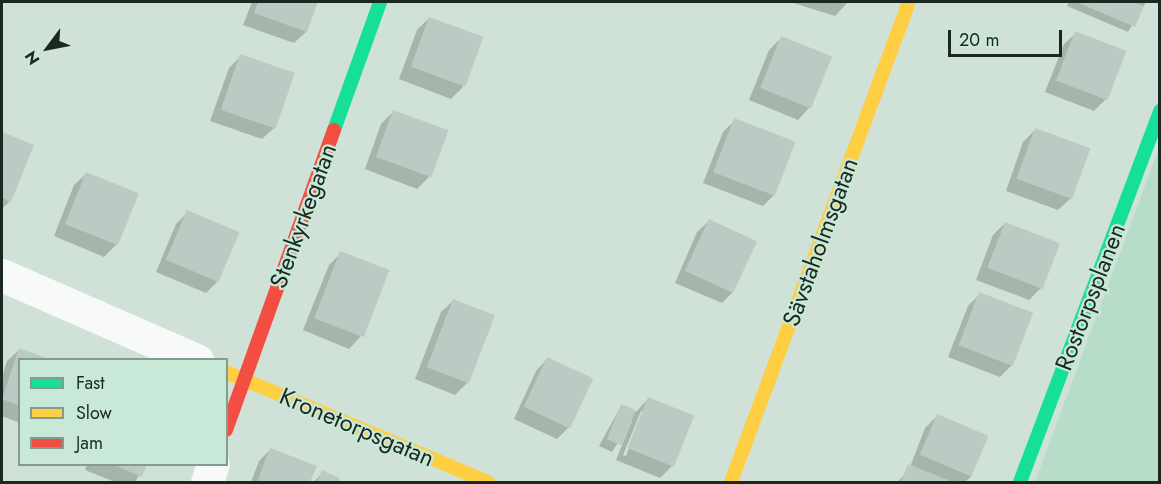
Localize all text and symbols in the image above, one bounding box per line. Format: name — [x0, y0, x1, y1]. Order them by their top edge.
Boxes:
north arrow — [18, 18, 78, 78]
scale bar — [951, 18, 1065, 56]
text: 20 m — [959, 27, 999, 53]
text: N — [19, 46, 45, 69]
street label: Stenkyrkegatan — [264, 140, 342, 292]
street label: Sävstaholmsgatan — [776, 154, 864, 330]
street label: Rostorpsplanen — [1049, 220, 1131, 374]
legend — [18, 358, 228, 466]
text: Fast — [76, 370, 105, 396]
street label: Kronetorpsgatan — [275, 381, 439, 473]
text: Slow — [76, 400, 112, 426]
text: Jam — [76, 430, 103, 456]

